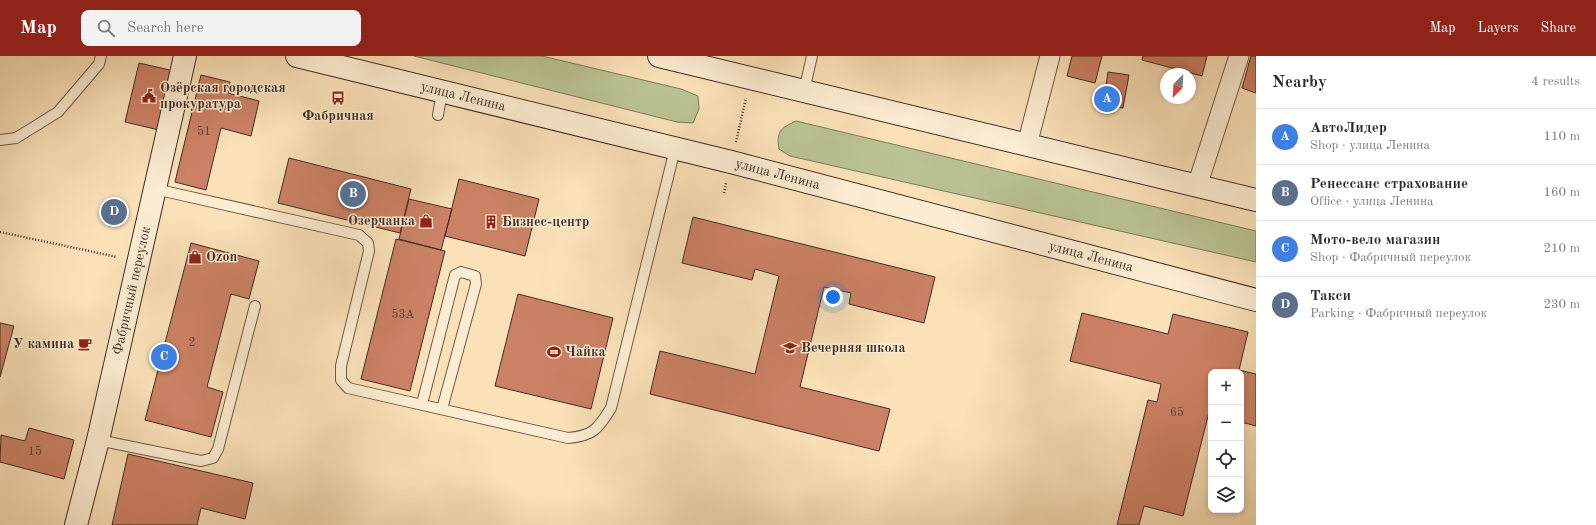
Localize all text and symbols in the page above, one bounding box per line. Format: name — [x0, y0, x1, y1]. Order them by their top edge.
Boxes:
search box — [81, 10, 361, 46]
icon: search — [95, 17, 117, 39]
text: Map — [20, 19, 57, 38]
text: Search here — [127, 21, 204, 36]
text: Map — [1430, 21, 1456, 35]
text: Layers — [1478, 21, 1519, 35]
text: Share — [1541, 21, 1576, 35]
north arrow — [1160, 68, 1196, 104]
text: Nearby — [1272, 74, 1327, 91]
text: 4 results — [1531, 75, 1580, 88]
street label: улица Ленина — [419, 79, 507, 114]
place label: Озёрская городская прокуратура — [160, 81, 286, 111]
pin: A — [1094, 84, 1120, 114]
public building icon: Озёрская городская прокуратура — [141, 88, 157, 104]
bus stop icon: Фабричная — [330, 90, 346, 106]
place label: Фабричная — [302, 109, 374, 123]
text: АвтоЛидер — [1310, 121, 1387, 136]
house number: 51 — [197, 125, 211, 138]
text: A — [1280, 130, 1290, 143]
text: 110 m — [1543, 130, 1580, 143]
text: Shop · улица Ленина — [1310, 139, 1430, 152]
street label: улица Ленина — [734, 156, 822, 192]
text: Ренессанс страхование — [1310, 177, 1468, 192]
pin: B — [340, 179, 366, 209]
text: B — [1280, 186, 1290, 199]
text: 160 m — [1543, 186, 1580, 199]
text: Office · улица Ленина — [1310, 195, 1434, 208]
pin: D — [101, 197, 127, 227]
shop icon: Озерчанка — [418, 213, 434, 229]
place label: Озерчанка — [348, 214, 415, 228]
building icon: Бизнес-центр — [483, 214, 499, 230]
place label: Бизнес-центр — [502, 215, 589, 229]
street label: Фабричный переулок — [111, 225, 153, 356]
text: Мото-вело магазин — [1310, 233, 1441, 248]
street label: улица Ленина — [1047, 239, 1135, 274]
text: C — [1281, 242, 1289, 255]
text: 210 m — [1543, 242, 1580, 255]
shop icon: Ozon — [187, 249, 203, 265]
place label: Ozon — [206, 250, 237, 264]
text: Shop · Фабричный переулок — [1310, 251, 1471, 264]
your location — [823, 287, 843, 307]
text: Такси — [1310, 289, 1351, 304]
text: D — [1280, 298, 1290, 311]
text: 230 m — [1543, 298, 1580, 311]
text: Parking · Фабричный переулок — [1310, 307, 1487, 320]
house number: 53А — [391, 308, 415, 321]
cafe icon: У камина — [77, 336, 93, 352]
place label: У камина — [13, 337, 74, 351]
house number: 2 — [189, 337, 195, 349]
school or university icon: Вечерняя школа — [782, 340, 798, 356]
place label: Вечерняя школа — [801, 341, 906, 355]
pin: C — [151, 342, 177, 372]
sports icon: Чайка — [546, 344, 562, 360]
place label: Чайка — [565, 345, 606, 359]
map controls — [1208, 369, 1244, 513]
button: + — [1208, 369, 1244, 405]
button: − — [1208, 405, 1244, 441]
house number: 65 — [1170, 406, 1184, 419]
button: locate — [1208, 441, 1244, 477]
house number: 15 — [28, 445, 42, 458]
button: layers — [1208, 477, 1244, 513]

